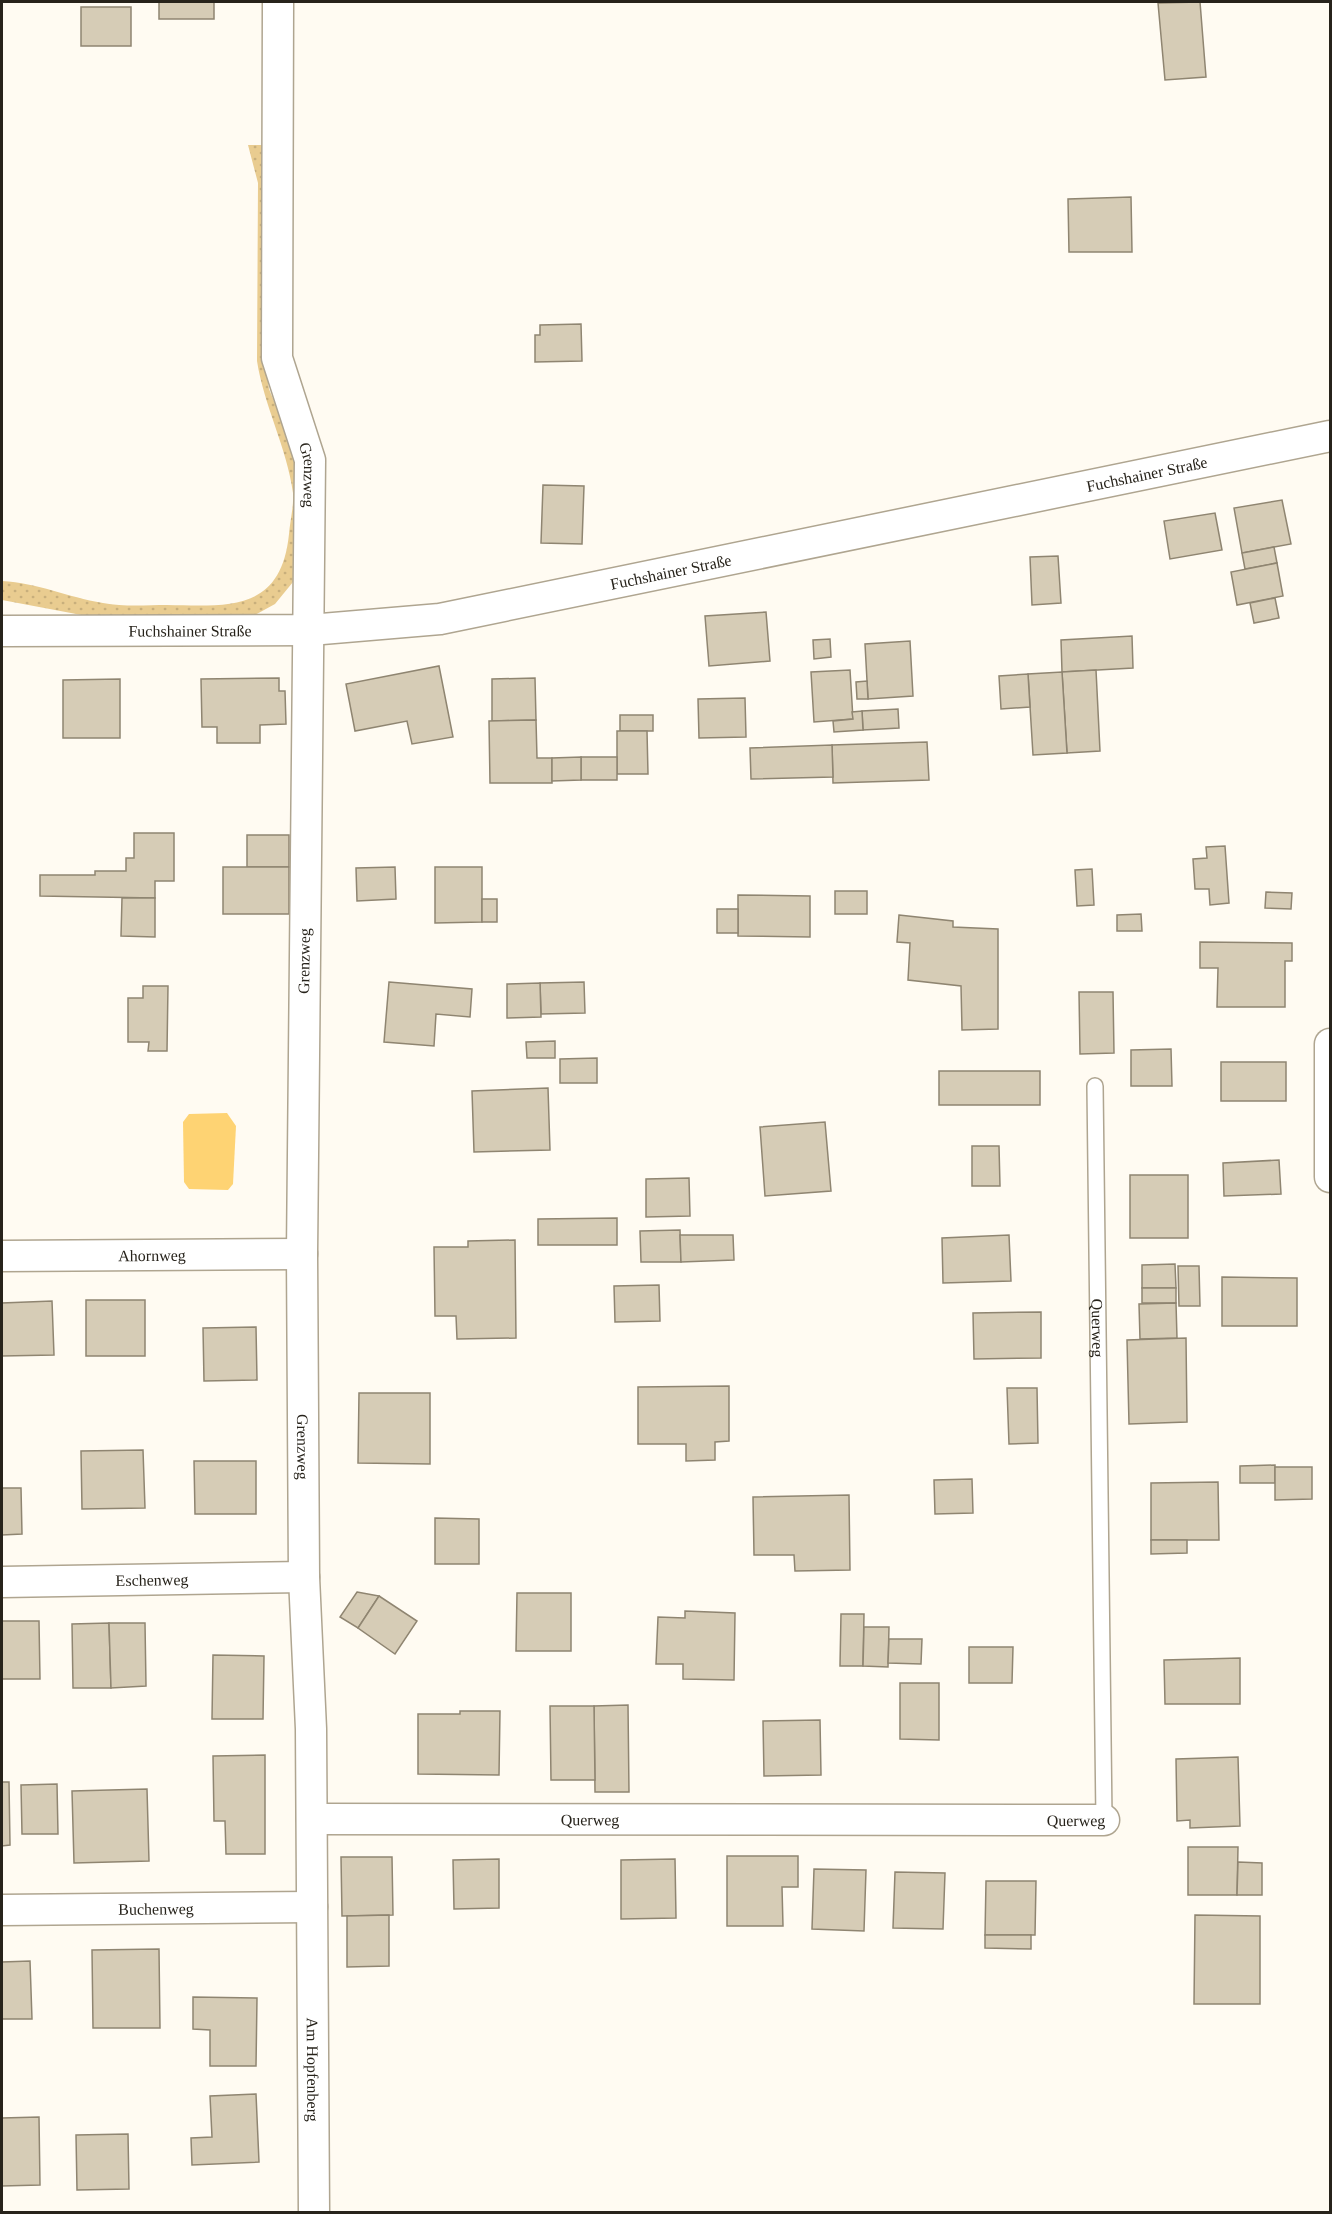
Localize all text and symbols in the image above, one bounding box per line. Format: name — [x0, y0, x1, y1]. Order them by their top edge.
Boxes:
street label: Grenzweg — [296, 440, 319, 508]
street label: Fuchshainer Straße — [1085, 453, 1209, 494]
street label: Fuchshainer Straße — [609, 551, 733, 592]
street label: Fuchshainer Straße — [128, 622, 252, 639]
street label: Grenzweg — [295, 928, 314, 994]
street label: Ahornweg — [118, 1246, 186, 1264]
street label: Querweg — [1089, 1299, 1107, 1357]
street label: Grenzweg — [294, 1414, 312, 1480]
street label: Eschenweg — [115, 1570, 189, 1589]
street label: Querweg — [561, 1811, 619, 1829]
street label: Querweg — [1047, 1811, 1105, 1830]
street label: Buchenweg — [118, 1900, 194, 1918]
street label: Am Hopfenberg — [304, 2017, 322, 2122]

